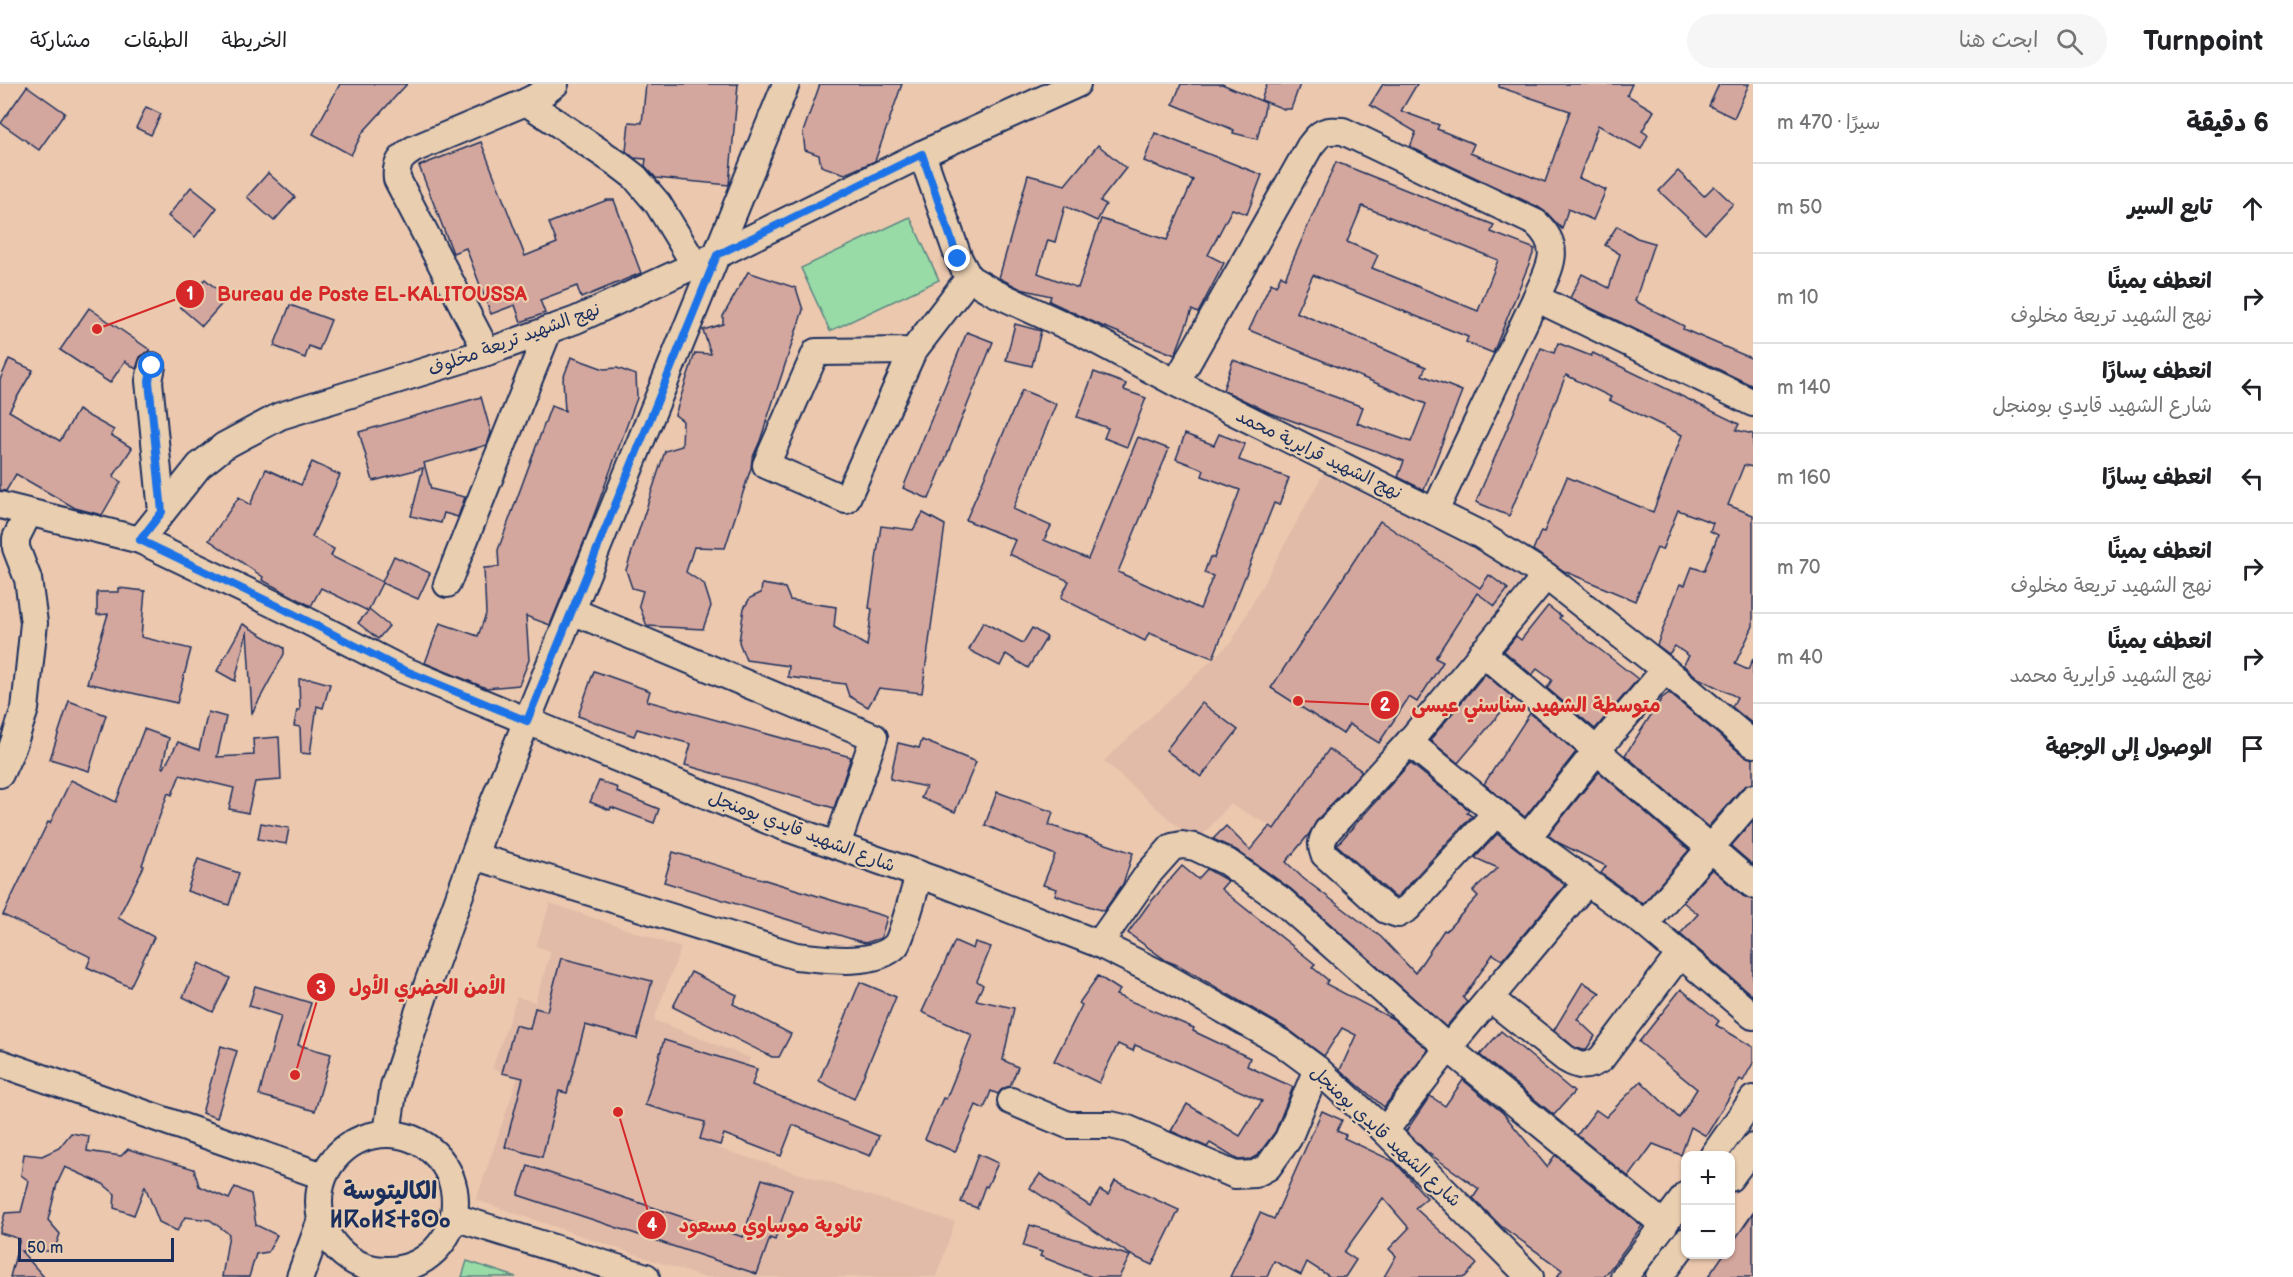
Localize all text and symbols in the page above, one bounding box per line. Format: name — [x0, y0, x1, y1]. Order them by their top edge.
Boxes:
search box — [1687, 14, 2107, 68]
icon: search — [2053, 25, 2086, 58]
text: Turnpoint — [2143, 25, 2263, 58]
text: ابحث هنا — [1959, 27, 2038, 54]
text: مشاركة — [30, 28, 91, 53]
text: الطبقات — [124, 28, 189, 53]
text: الخريطة — [222, 28, 287, 53]
text: 6 دقيقة — [2186, 108, 2269, 139]
text: سيرًا · 470 m — [1777, 111, 1881, 135]
icon: ahead — [2236, 192, 2269, 225]
text: تابع السير — [2128, 194, 2212, 221]
text: 50 m — [1777, 196, 1822, 220]
route end — [944, 245, 970, 271]
text: انعطف يمينًا — [2108, 268, 2212, 295]
callout: Bureau de Poste EL-KALITOUSSA — [175, 275, 540, 313]
icon: right — [2236, 282, 2269, 315]
text: Bureau de Poste EL-KALITOUSSA — [217, 283, 528, 307]
text: 1 — [186, 284, 194, 305]
text: 10 m — [1777, 286, 1818, 310]
street label: نهج الشهيد تريعة مخلوف — [425, 299, 603, 381]
text: نهج الشهيد تريعة مخلوف — [2011, 304, 2212, 328]
route start — [138, 352, 164, 378]
text: انعطف يسارًا — [2102, 358, 2212, 385]
icon: left — [2236, 372, 2269, 405]
text: 140 m — [1777, 376, 1831, 400]
text: شارع الشهيد قايدي بومنجل — [1992, 394, 2212, 418]
street label: نهج الشهيد قرايرية محمد — [1232, 405, 1405, 505]
icon: left — [2236, 462, 2269, 495]
text: انعطف يسارًا — [2102, 464, 2212, 491]
text: 160 m — [1777, 466, 1831, 490]
text: انعطف يمينًا — [2108, 538, 2212, 565]
icon: right — [2236, 552, 2269, 585]
text: 70 m — [1777, 556, 1821, 580]
text: نهج الشهيد تريعة مخلوف — [2011, 574, 2212, 598]
text: انعطف يمينًا — [2108, 628, 2212, 655]
icon: right — [2236, 642, 2269, 675]
text: 40 m — [1777, 646, 1823, 670]
text: نهج الشهيد قرايرية محمد — [2009, 664, 2212, 688]
callout: متوسطة الشهيد سناسني عيسى — [1370, 686, 1673, 724]
text: متوسطة الشهيد سناسني عيسى — [1411, 694, 1661, 723]
text: 2 — [1380, 695, 1391, 716]
icon: arrive — [2236, 732, 2269, 765]
text: الوصول إلى الوجهة — [2045, 734, 2212, 761]
street label: شارع الشهيد قايدي بومنجل — [705, 786, 898, 879]
callout: الأمن الحضري الأول — [306, 968, 517, 1006]
text: الأمن الحضري الأول — [349, 974, 505, 1003]
text: 3 — [316, 978, 326, 999]
street label: شارع الشهيد قايدي بومنجل — [1305, 1061, 1465, 1213]
map controls — [1681, 1151, 1735, 1259]
button: + — [1681, 1151, 1735, 1205]
district label: الكاليتوسة ⵍⴽⴰⵍⵉⵜⵓⵙⴰ — [329, 1177, 451, 1234]
button: − — [1681, 1205, 1735, 1259]
callout: ثانوية موساوي مسعود — [637, 1206, 873, 1244]
text: ثانوية موساوي مسعود — [679, 1214, 862, 1241]
text: 4 — [647, 1215, 658, 1236]
scale bar — [18, 1235, 174, 1262]
text: 50 m — [27, 1239, 63, 1258]

